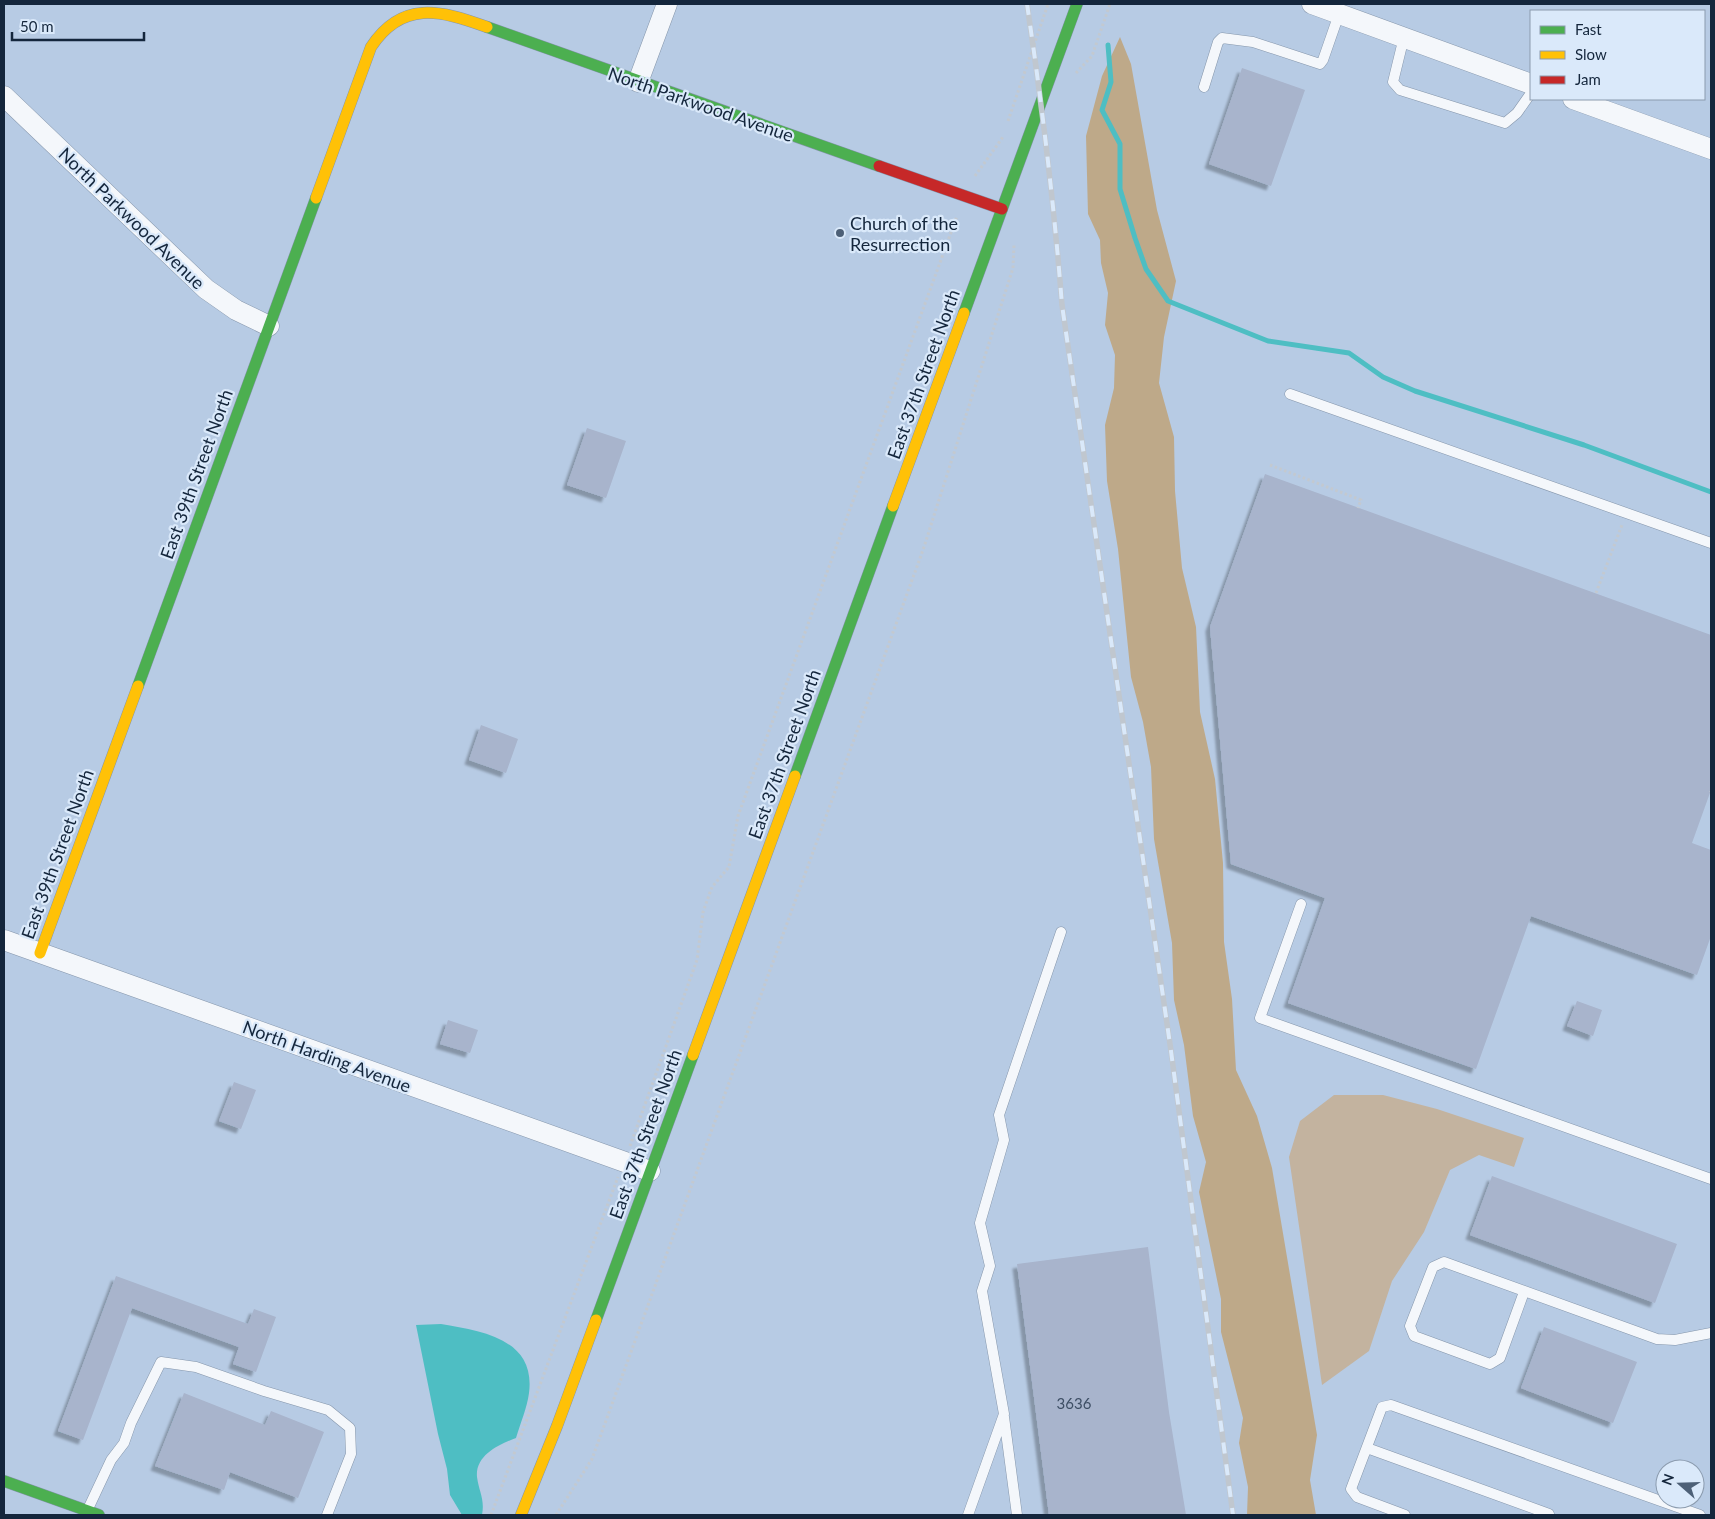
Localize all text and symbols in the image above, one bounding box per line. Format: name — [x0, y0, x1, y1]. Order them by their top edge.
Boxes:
scale bar — [12, 10, 145, 42]
legend — [1530, 10, 1705, 100]
text: 50 m — [20, 17, 54, 35]
text: Fast — [1575, 20, 1602, 38]
text: Slow — [1575, 45, 1607, 63]
street label: North Parkwood Avenue — [605, 62, 797, 146]
text: Jam — [1575, 70, 1601, 88]
street label: North Parkwood Avenue — [54, 142, 210, 294]
place label: Church of the Resurrection — [850, 212, 958, 255]
marker: Church of the Resurrection — [834, 227, 846, 239]
street label: East 37th Street North — [882, 286, 964, 462]
street label: East 39th Street North — [155, 386, 237, 562]
street label: East 37th Street North — [743, 666, 825, 842]
street label: East 39th Street North — [16, 766, 98, 942]
street label: North Harding Avenue — [240, 1015, 414, 1097]
street label: East 37th Street North — [604, 1046, 686, 1222]
house number: 3636 — [1057, 1394, 1092, 1412]
north arrow — [1655, 1459, 1705, 1509]
text: N — [1657, 1471, 1677, 1487]

